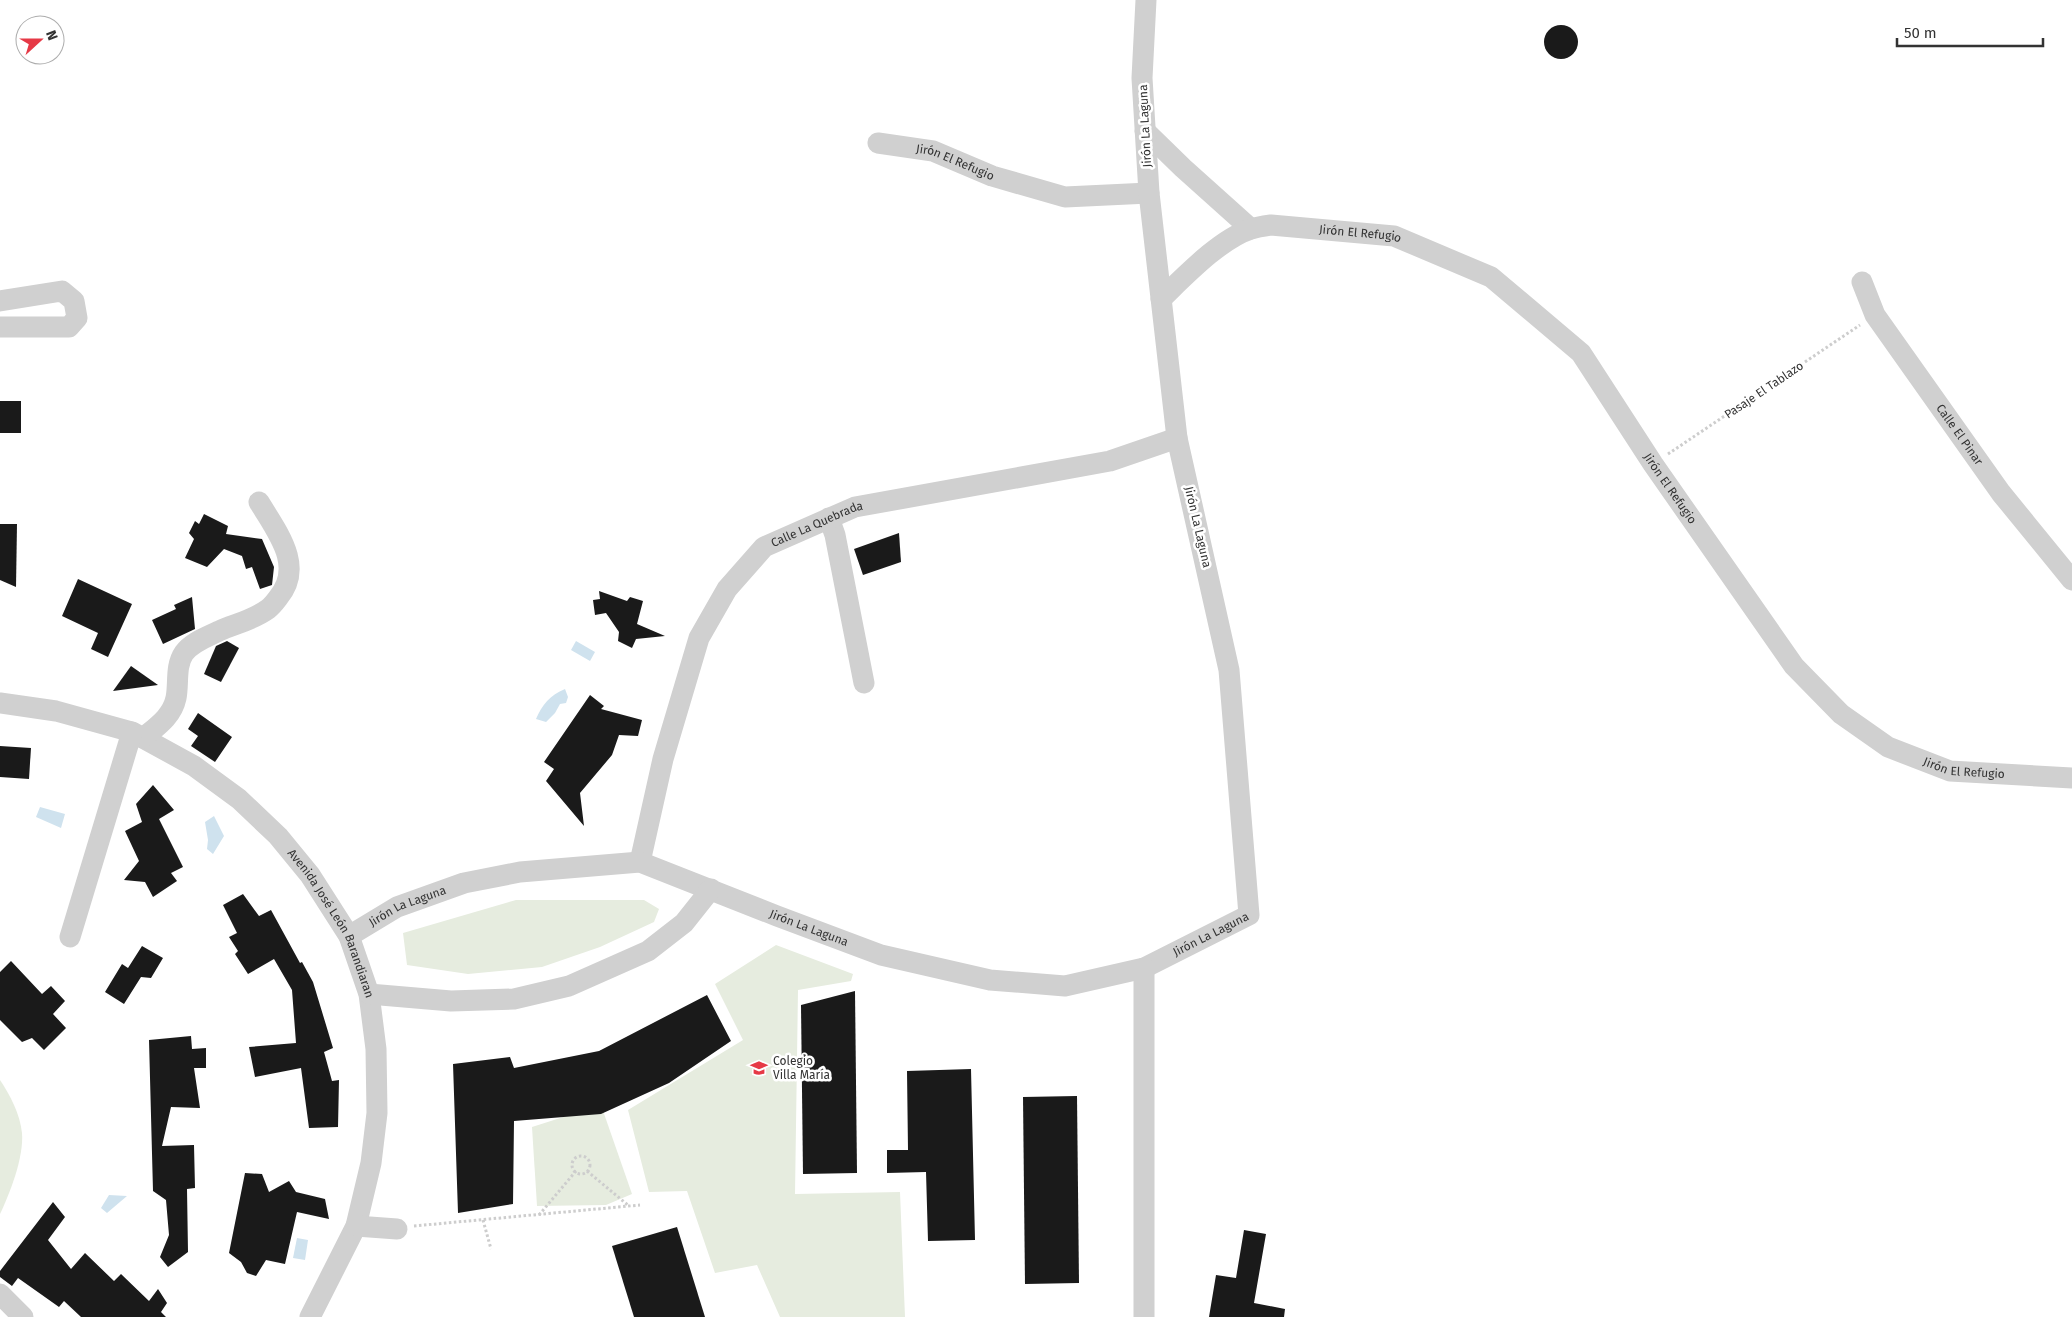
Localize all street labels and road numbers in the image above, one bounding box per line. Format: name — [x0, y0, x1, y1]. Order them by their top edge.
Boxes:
street label: Jirón La Laguna — [1136, 84, 1154, 168]
street label: Jirón El Refugio — [915, 142, 996, 183]
street label: Jirón El Refugio — [1318, 222, 1404, 245]
street label: Pasaje El Tablazo — [1722, 358, 1806, 422]
street label: Calle El Pinar — [1933, 401, 1986, 468]
street label: Jirón El Refugio — [1641, 450, 1700, 526]
street label: Jirón La Laguna — [1182, 485, 1214, 569]
street label: Calle La Quebrada — [769, 499, 864, 550]
street label: Jirón El Refugio — [1921, 754, 2005, 781]
street label: Avenida José León Barandiaran — [285, 846, 377, 1000]
street label: Jirón La Laguna — [366, 883, 448, 929]
street label: Jirón La Laguna — [767, 907, 850, 949]
street label: Jirón La Laguna — [1171, 909, 1251, 959]

